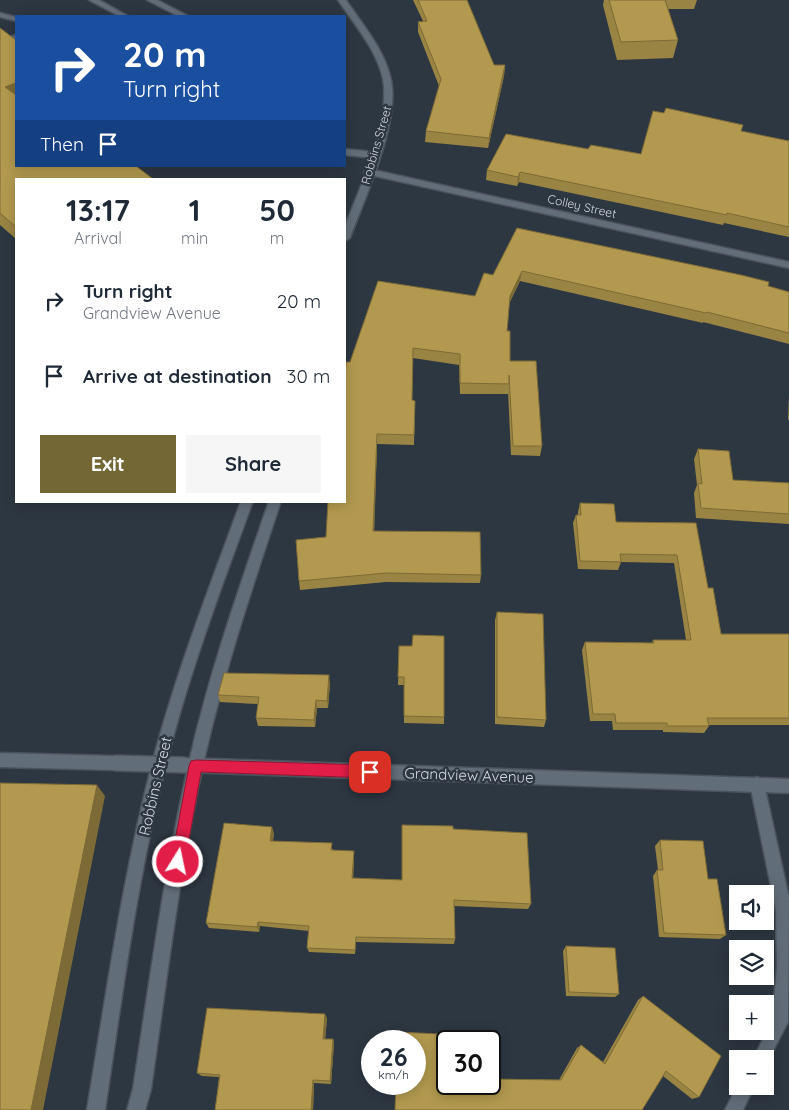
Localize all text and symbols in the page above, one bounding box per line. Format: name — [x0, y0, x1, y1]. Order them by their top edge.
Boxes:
text: 20 m — [123, 32, 206, 76]
icon: right — [40, 35, 105, 100]
text: Turn right — [123, 75, 220, 103]
street label: Robbins Street — [358, 104, 394, 186]
icon: arrive — [94, 130, 122, 158]
text: Then — [40, 132, 84, 156]
text: 13:17 — [66, 191, 130, 229]
text: 1 — [189, 191, 201, 229]
text: 50 — [259, 191, 295, 229]
street label: Colley Street — [546, 191, 618, 221]
text: Arrival — [74, 228, 122, 248]
text: min — [181, 228, 208, 248]
text: m — [270, 228, 284, 248]
text: Turn right — [83, 279, 172, 303]
icon: right — [40, 287, 68, 315]
text: 20 m — [277, 289, 321, 313]
text: Grandview Avenue — [83, 303, 221, 323]
icon: arrive — [40, 362, 68, 390]
text: Arrive at destination — [83, 364, 272, 388]
text: 30 m — [287, 364, 330, 388]
button: Exit — [40, 435, 176, 493]
button: Share — [186, 435, 321, 493]
street label: Robbins Street — [134, 735, 176, 837]
pin — [349, 751, 391, 793]
icon: arrive — [356, 758, 384, 786]
street label: Grandview Avenue — [404, 763, 534, 787]
position arrow — [151, 835, 203, 887]
map controls — [729, 885, 774, 1095]
button: sound — [729, 885, 774, 930]
button: layers — [729, 940, 774, 985]
button: + — [729, 995, 774, 1040]
speed limit sign: 30 — [436, 1030, 501, 1095]
text: 26 — [379, 1041, 408, 1072]
button: − — [729, 1050, 774, 1095]
text: km/h — [378, 1067, 409, 1082]

